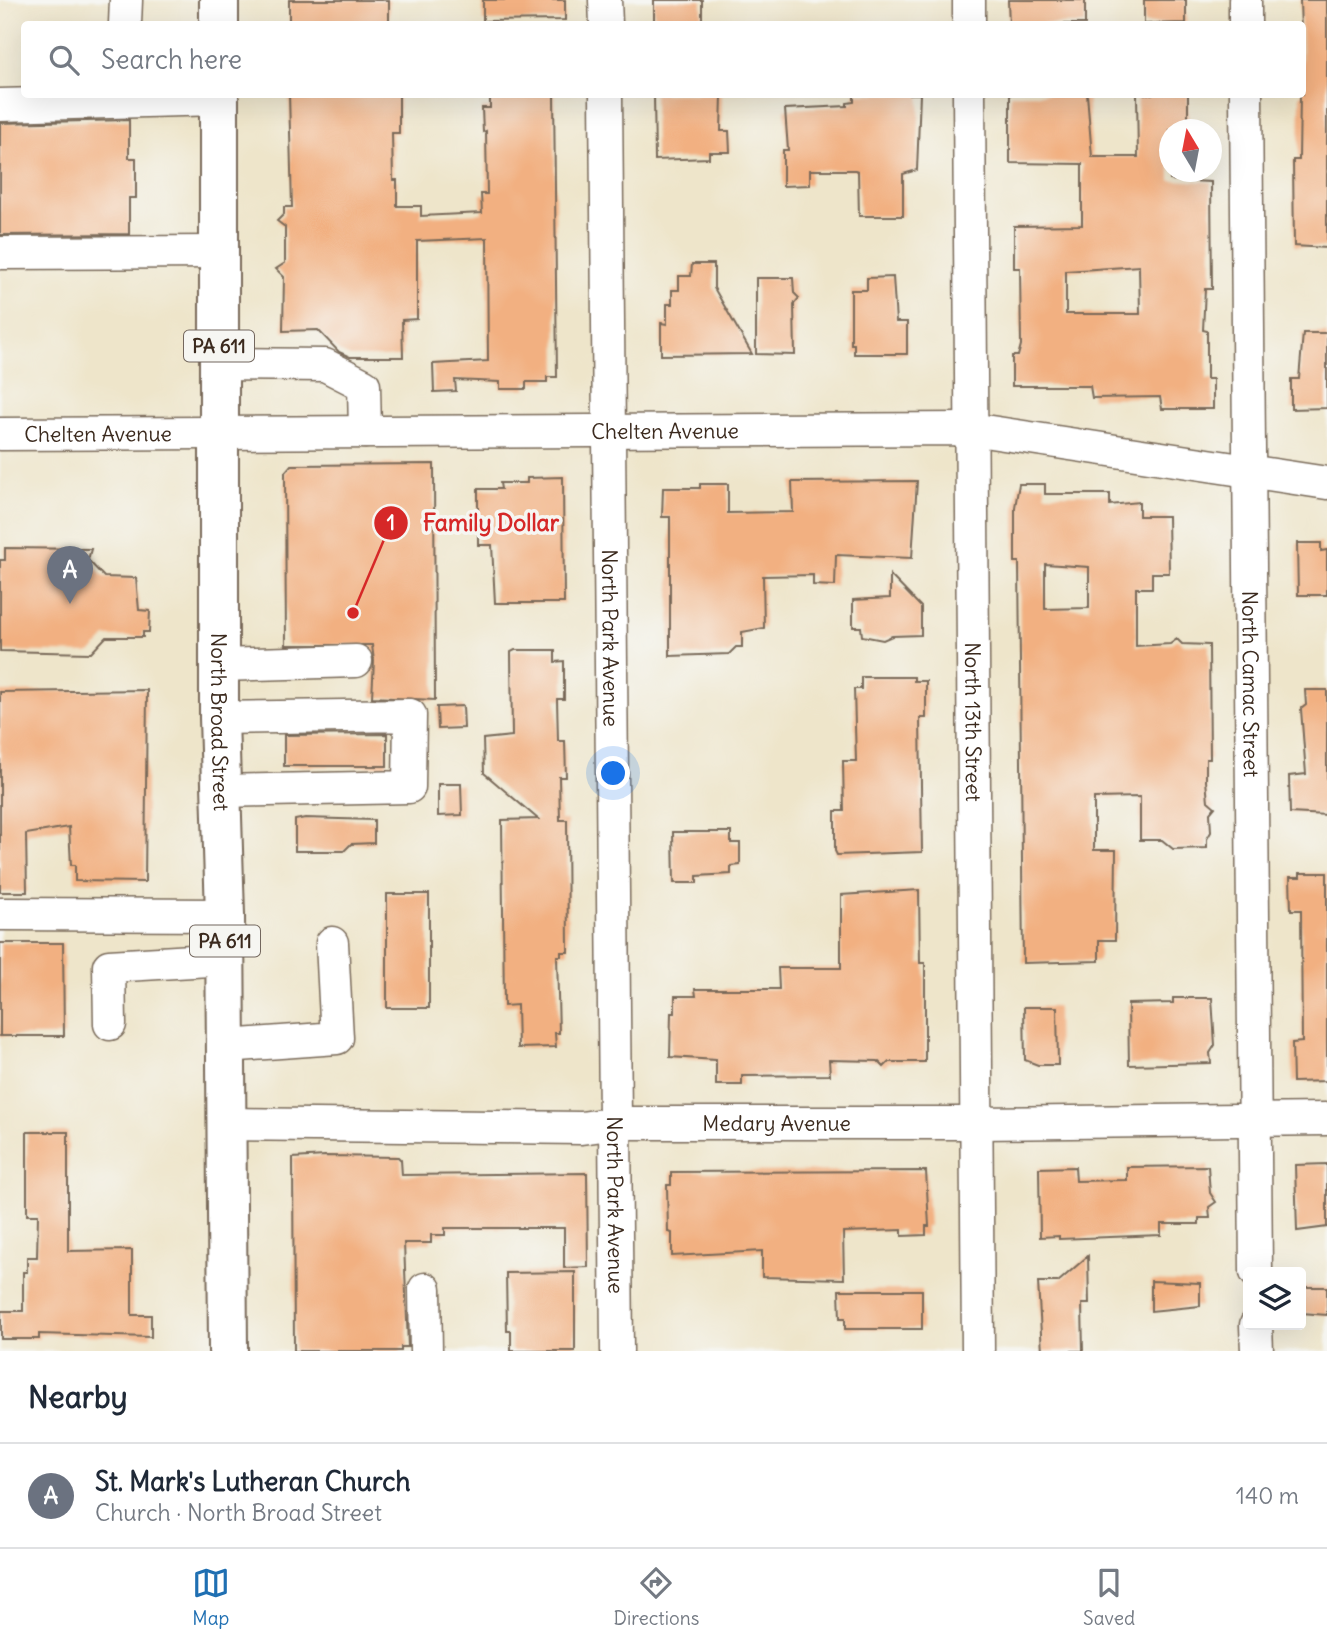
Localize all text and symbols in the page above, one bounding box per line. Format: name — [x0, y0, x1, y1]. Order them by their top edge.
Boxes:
search box — [21, 21, 1306, 98]
icon: search — [45, 41, 83, 79]
text: Search here — [101, 43, 242, 76]
north arrow — [1159, 119, 1222, 182]
road number: PA 611 — [184, 330, 254, 362]
street label: Chelten Avenue — [591, 417, 739, 444]
street label: Chelten Avenue — [24, 420, 172, 447]
callout: Family Dollar — [374, 501, 573, 545]
text: Family Dollar — [423, 508, 560, 537]
text: 1 — [387, 509, 395, 536]
pin: A — [47, 546, 93, 604]
street label: North Park Avenue — [596, 549, 625, 727]
street label: North Camac Street — [1237, 591, 1265, 777]
street label: North Broad Street — [205, 633, 235, 812]
street label: North 13th Street — [959, 642, 988, 802]
your location — [596, 756, 630, 790]
road number: PA 611 — [190, 925, 260, 956]
street label: Medary Avenue — [702, 1110, 851, 1137]
street label: North Park Avenue — [601, 1116, 630, 1294]
map controls — [1243, 1267, 1306, 1330]
button: layers — [1243, 1267, 1306, 1330]
text: Nearby — [28, 1378, 128, 1416]
text: St. Mark's Lutheran Church — [95, 1465, 411, 1498]
text: A — [44, 1481, 58, 1510]
text: 140 m — [1236, 1481, 1299, 1510]
text: Church · North Broad Street — [95, 1498, 382, 1527]
tab: Map — [192, 1564, 230, 1630]
tab: Directions — [614, 1564, 699, 1630]
tab: Saved — [1083, 1564, 1135, 1630]

